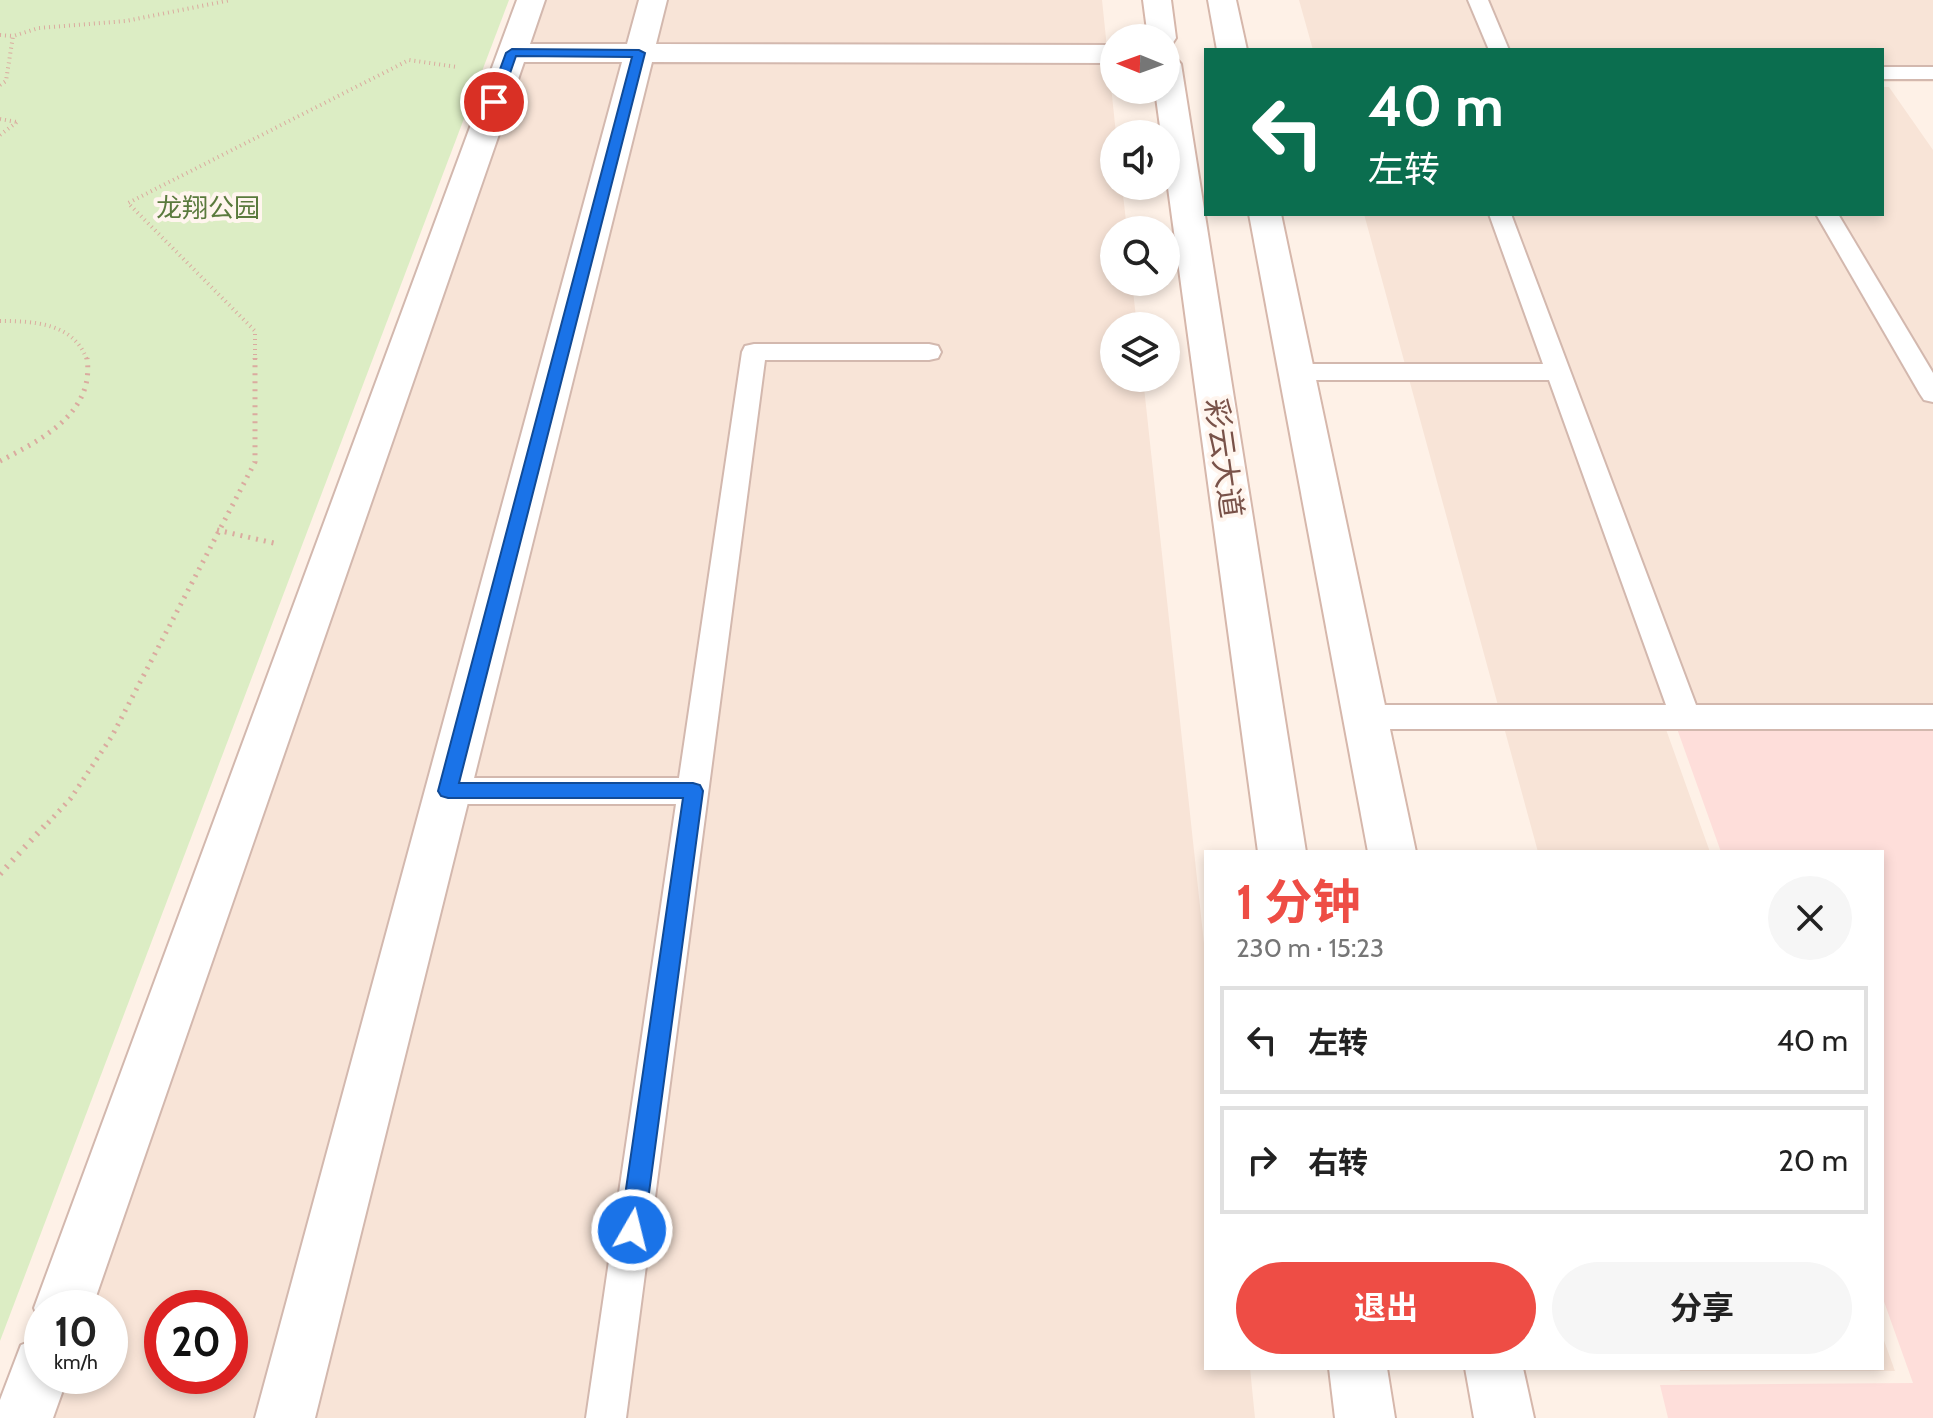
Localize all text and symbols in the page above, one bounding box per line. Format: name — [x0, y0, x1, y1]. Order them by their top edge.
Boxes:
north arrow — [1100, 24, 1180, 104]
map controls — [1100, 24, 1180, 392]
pin — [460, 68, 528, 136]
text: 40 m — [1368, 72, 1504, 140]
icon: arrive — [472, 80, 516, 124]
icon: left — [1236, 80, 1340, 184]
button: sound — [1100, 120, 1180, 200]
text: 左转 — [1368, 147, 1440, 191]
park label: 龙翔公园 — [156, 192, 260, 224]
button: search — [1100, 216, 1180, 296]
button: layers — [1100, 312, 1180, 392]
street label: 彩云大道 — [1197, 396, 1251, 520]
text: 1 分钟 — [1236, 873, 1361, 931]
button: close — [1768, 876, 1852, 960]
text: 230 m · 15:23 — [1236, 932, 1384, 964]
icon: left — [1240, 1018, 1284, 1062]
text: 40 m — [1777, 1022, 1848, 1059]
text: 左转 — [1308, 1024, 1368, 1061]
icon: right — [1240, 1138, 1284, 1182]
text: 20 m — [1778, 1142, 1848, 1179]
text: 右转 — [1308, 1144, 1368, 1181]
position arrow — [590, 1188, 674, 1272]
button: 退出 — [1236, 1262, 1536, 1354]
button: 分享 — [1552, 1262, 1852, 1354]
speed limit sign: 20 — [144, 1290, 248, 1394]
text: 10 — [55, 1307, 98, 1356]
text: km/h — [54, 1350, 98, 1374]

